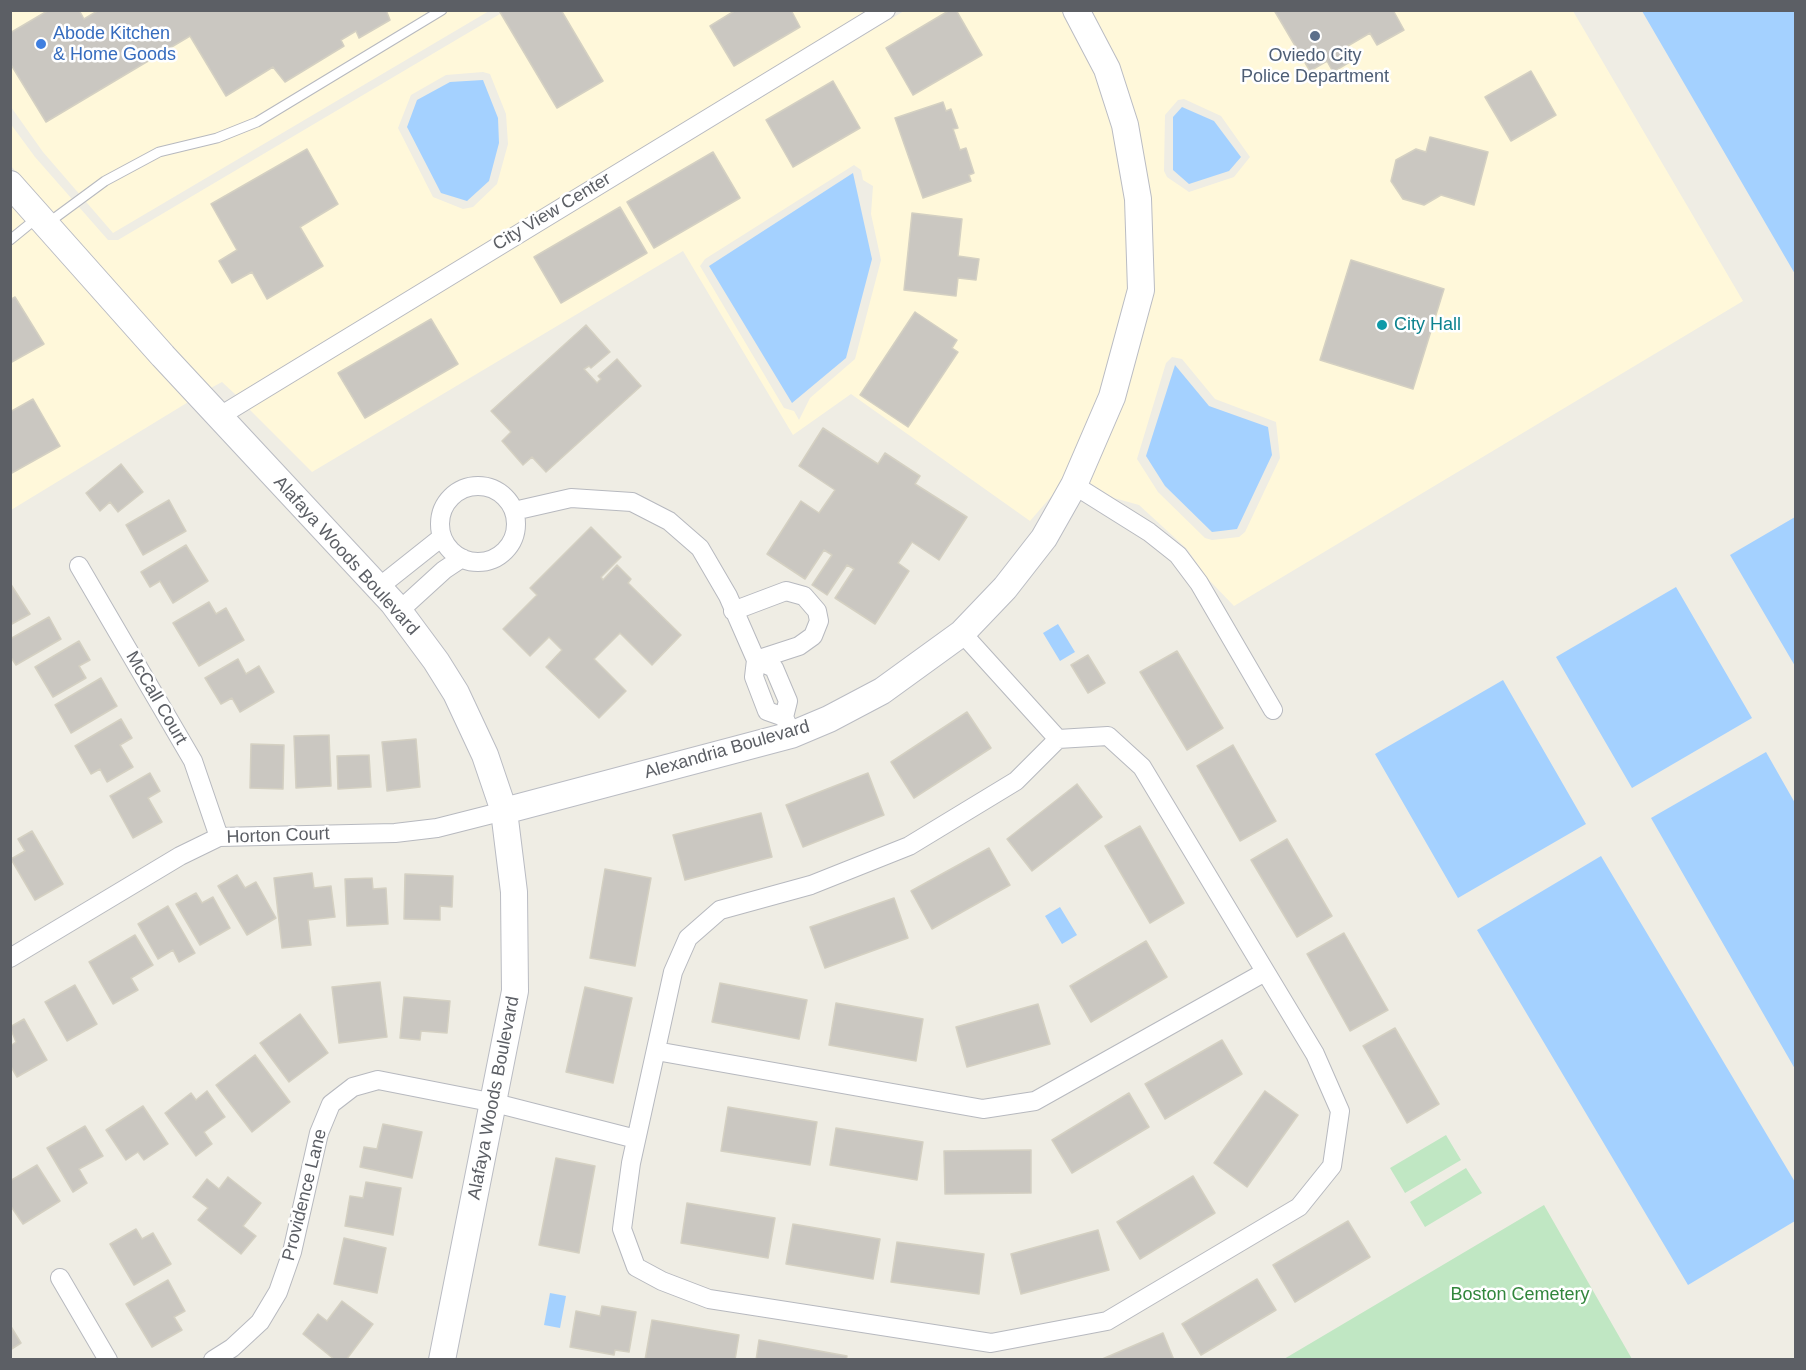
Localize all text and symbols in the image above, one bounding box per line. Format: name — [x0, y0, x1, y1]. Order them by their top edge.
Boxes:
place label: Abode Kitchen & Home Goods — [53, 23, 176, 66]
marker: Oviedo City Police Department — [1308, 29, 1322, 43]
marker: Abode Kitchen & Home Goods — [34, 37, 48, 51]
place label: Oviedo City Police Department — [1241, 45, 1389, 88]
street label: City View Center — [489, 168, 615, 256]
place label: City Hall — [1394, 314, 1461, 336]
marker: City Hall — [1375, 318, 1389, 332]
street label: Alafaya Woods Boulevard — [269, 472, 423, 640]
street label: McCall Court — [121, 648, 191, 748]
street label: Alexandria Boulevard — [642, 716, 812, 784]
street label: Horton Court — [226, 823, 330, 849]
street label: Alafaya Woods Boulevard — [464, 994, 524, 1202]
street label: Providence Lane — [278, 1127, 332, 1263]
park label: Boston Cemetery — [1450, 1284, 1590, 1306]

